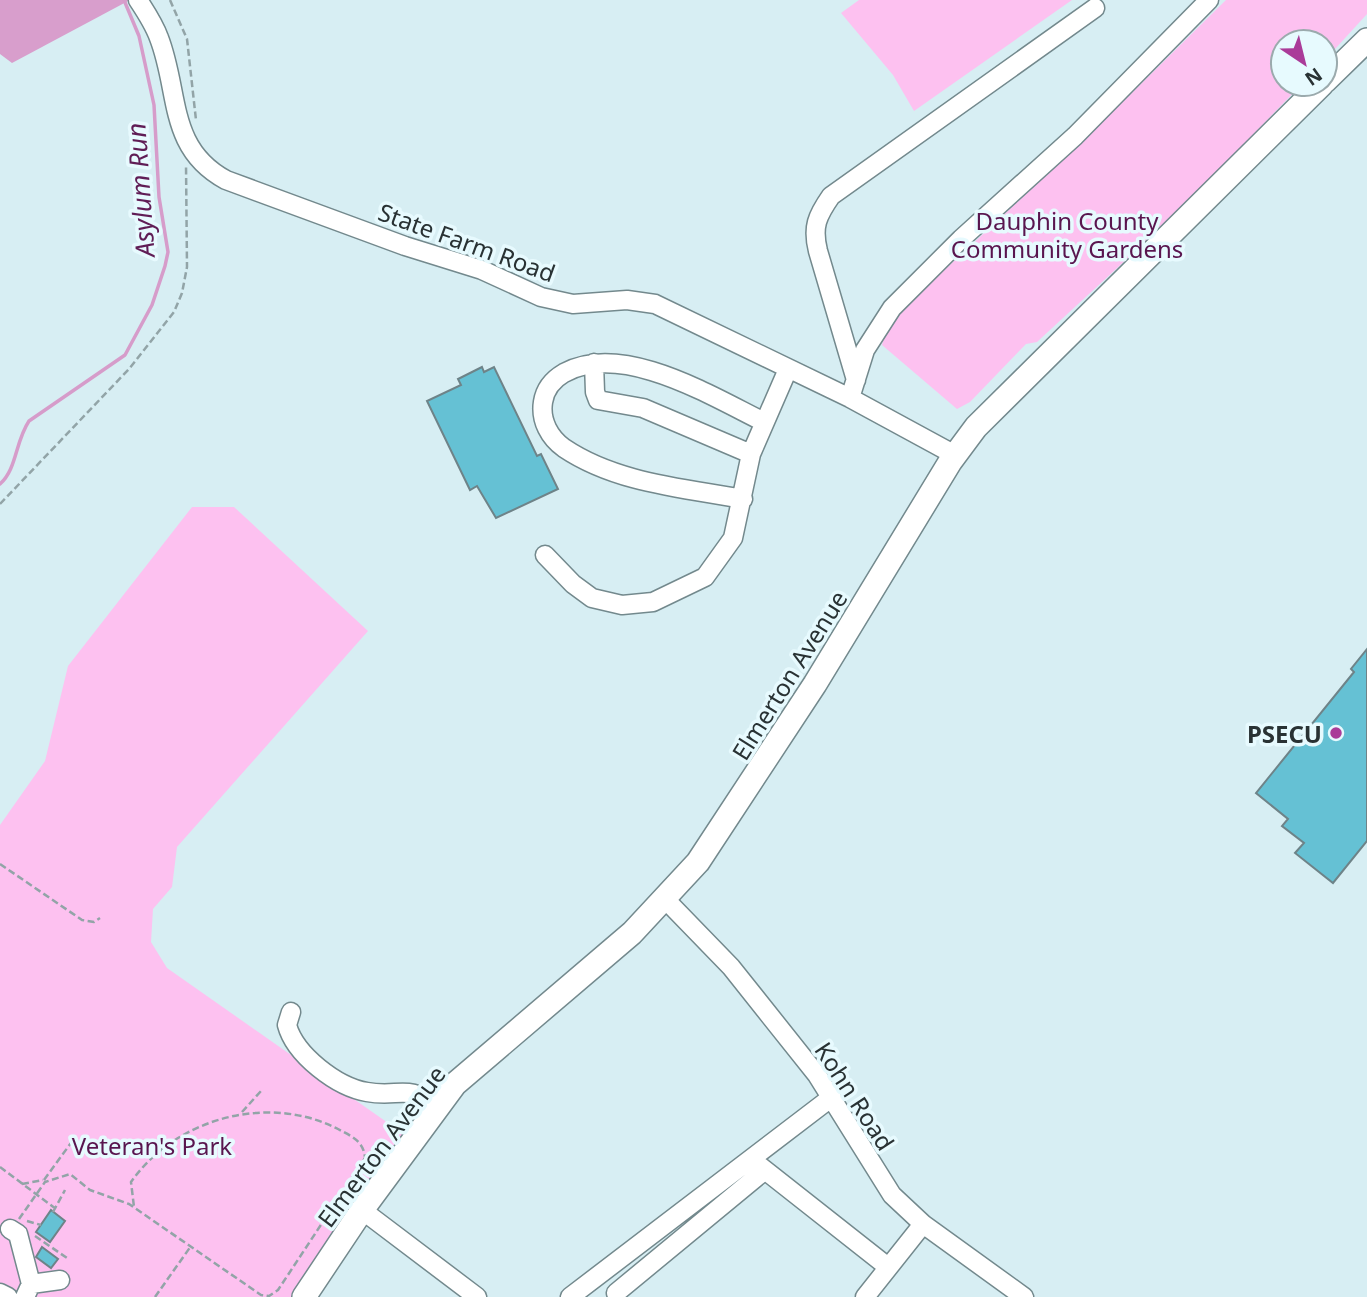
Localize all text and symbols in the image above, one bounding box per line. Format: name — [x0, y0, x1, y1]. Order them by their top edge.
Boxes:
north arrow — [1269, 28, 1339, 98]
text: N — [1300, 62, 1328, 92]
water label: Asylum Run — [117, 122, 163, 260]
street label: State Farm Road — [374, 195, 560, 289]
park label: Dauphin County Community Gardens — [951, 204, 1183, 265]
street label: Elmerton Avenue — [724, 584, 854, 766]
place label: PSECU — [1247, 717, 1322, 750]
marker: PSECU — [1328, 725, 1344, 741]
street label: Kohn Road — [808, 1035, 902, 1157]
street label: Elmerton Avenue — [309, 1059, 453, 1233]
park label: Veteran's Park — [72, 1129, 232, 1162]

